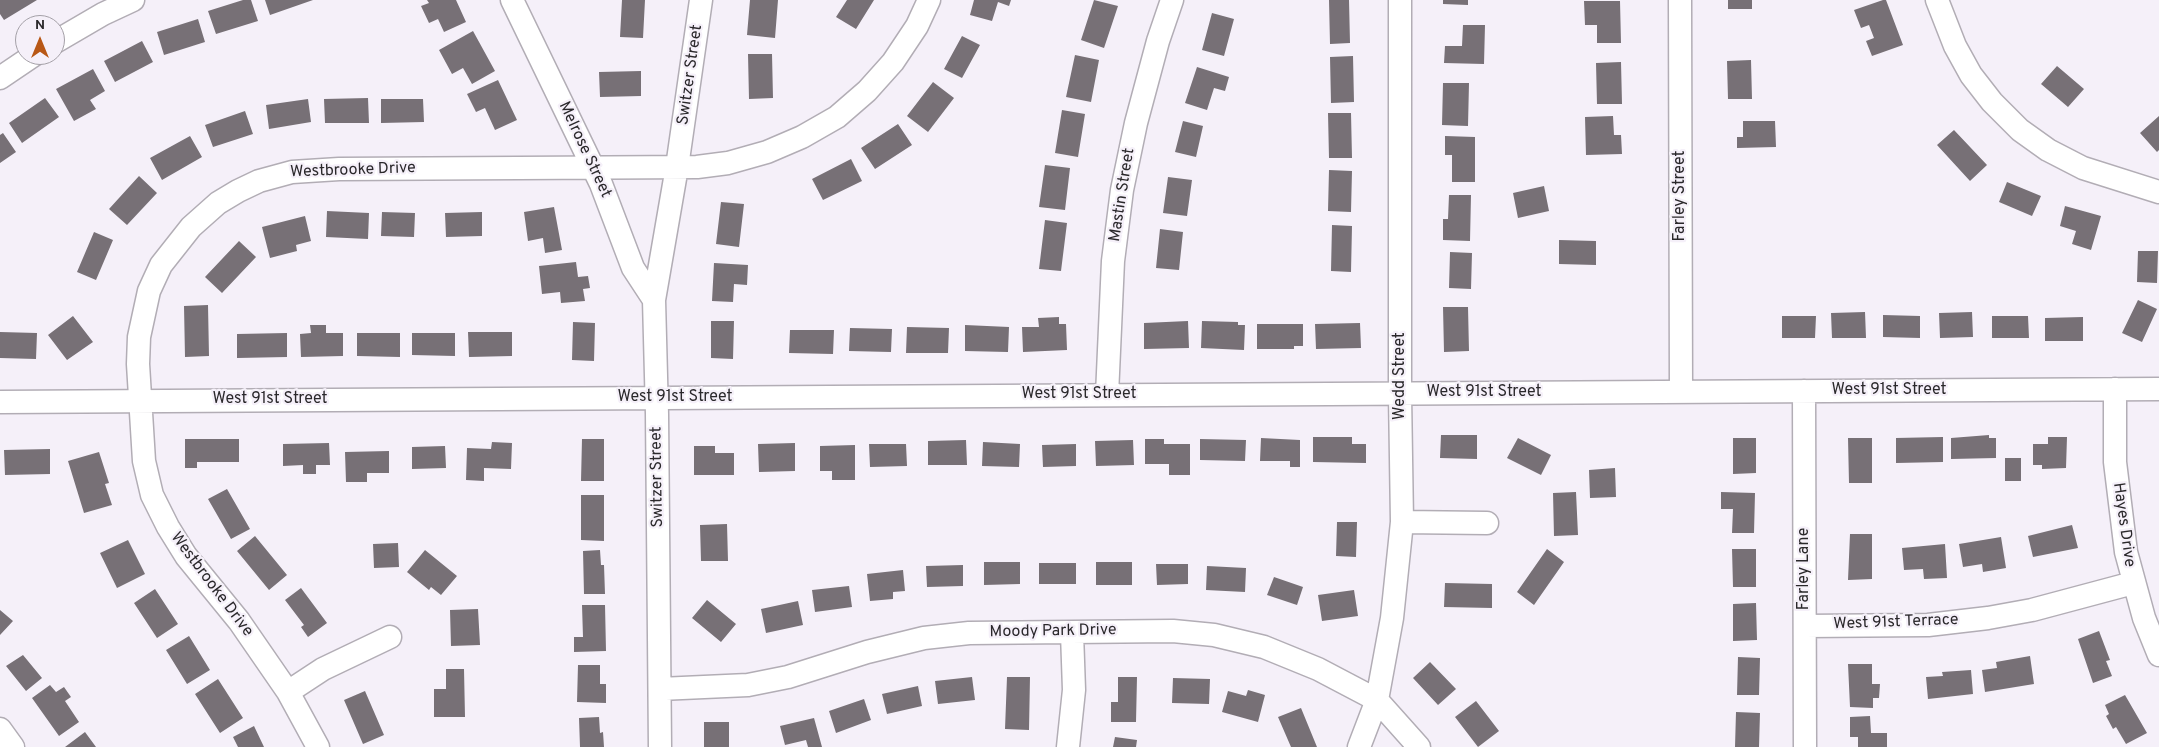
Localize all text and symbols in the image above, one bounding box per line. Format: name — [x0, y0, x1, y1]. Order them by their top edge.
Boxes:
north arrow — [15, 15, 65, 65]
text: N — [35, 17, 45, 34]
street label: Switzer Street — [674, 24, 708, 126]
street label: Melrose Street — [553, 99, 615, 201]
street label: Mastin Street — [1106, 147, 1140, 243]
street label: Farley Street — [1671, 150, 1691, 242]
street label: Westbrooke Drive — [290, 159, 416, 183]
street label: Wedd Street — [1391, 332, 1411, 420]
street label: West 91st Street — [1831, 381, 1947, 401]
street label: West 91st Street — [1426, 383, 1542, 403]
street label: West 91st Street — [1021, 385, 1137, 405]
street label: West 91st Street — [617, 388, 733, 408]
street label: West 91st Street — [212, 390, 328, 410]
street label: Switzer Street — [648, 426, 668, 528]
street label: Hayes Drive — [2108, 482, 2138, 568]
street label: Farley Lane — [1795, 528, 1815, 610]
street label: Westbrooke Drive — [165, 529, 257, 641]
street label: West 91st Terrace — [1833, 611, 1959, 635]
street label: Moody Park Drive — [989, 621, 1117, 643]

